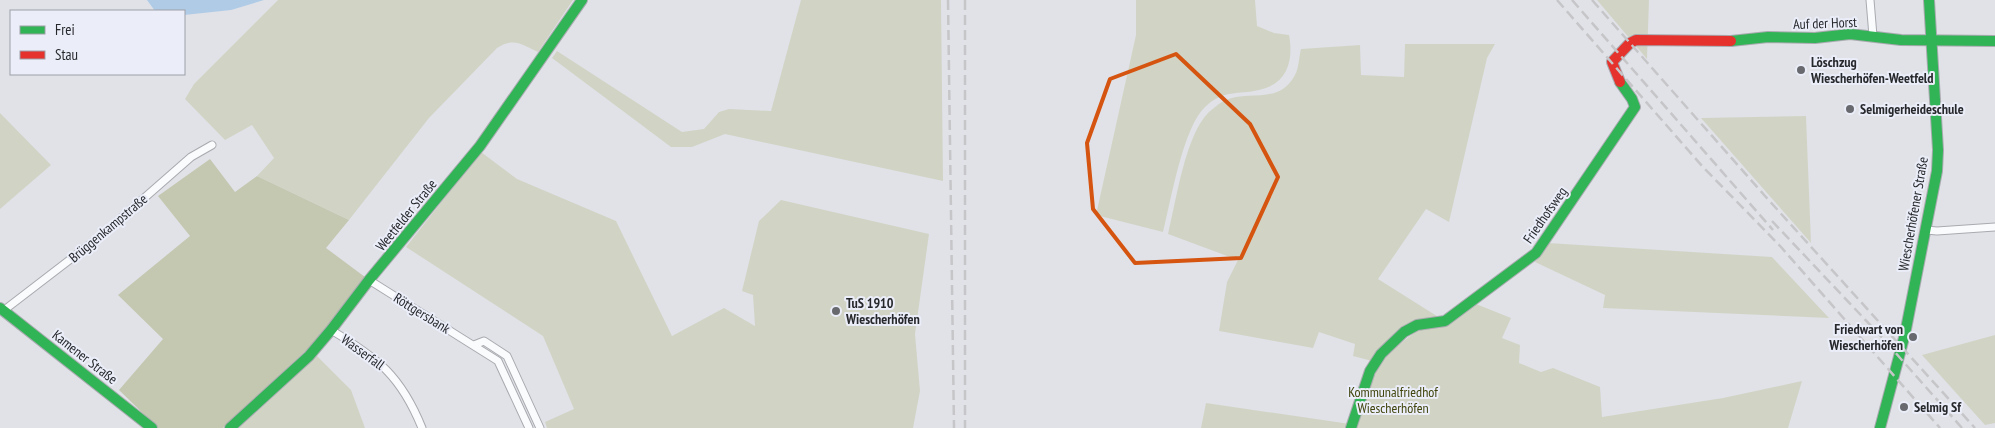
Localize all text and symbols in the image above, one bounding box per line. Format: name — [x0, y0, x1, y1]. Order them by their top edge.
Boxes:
legend — [10, 10, 185, 75]
street label: Auf der Horst — [1793, 13, 1857, 33]
text: Frei — [55, 20, 75, 39]
text: Stau — [55, 45, 78, 64]
place label: Löschzug Wiescherhöfen-Weetfeld — [1810, 53, 1934, 87]
marker: Löschzug Wiescherhöfen-Weetfeld — [1795, 64, 1807, 76]
place label: Selmigerheideschule — [1860, 100, 1964, 118]
marker: Selmigerheideschule — [1844, 103, 1856, 115]
street label: Wiescherhöfener Straße — [1894, 155, 1932, 273]
street label: Weetfelder Straße — [372, 175, 441, 255]
street label: Friedhofsweg — [1519, 183, 1571, 247]
street label: Brüggenkampstraße — [65, 190, 151, 266]
street label: Röttgersbank — [390, 289, 454, 338]
place label: TuS 1910 Wiescherhöfen — [845, 294, 920, 328]
marker: TuS 1910 Wiescherhöfen — [830, 305, 842, 317]
place label: Friedwart von Wiescherhöfen — [1828, 320, 1903, 354]
street label: Kamener Straße — [49, 326, 121, 388]
street label: Wasserfall — [338, 330, 389, 374]
marker: Friedwart von Wiescherhöfen — [1907, 331, 1919, 343]
park label: Kommunalfriedhof Wiescherhöfen — [1348, 383, 1438, 417]
place label: Selmig Sf — [1914, 398, 1962, 416]
marker: Selmig Sf — [1898, 401, 1910, 413]

